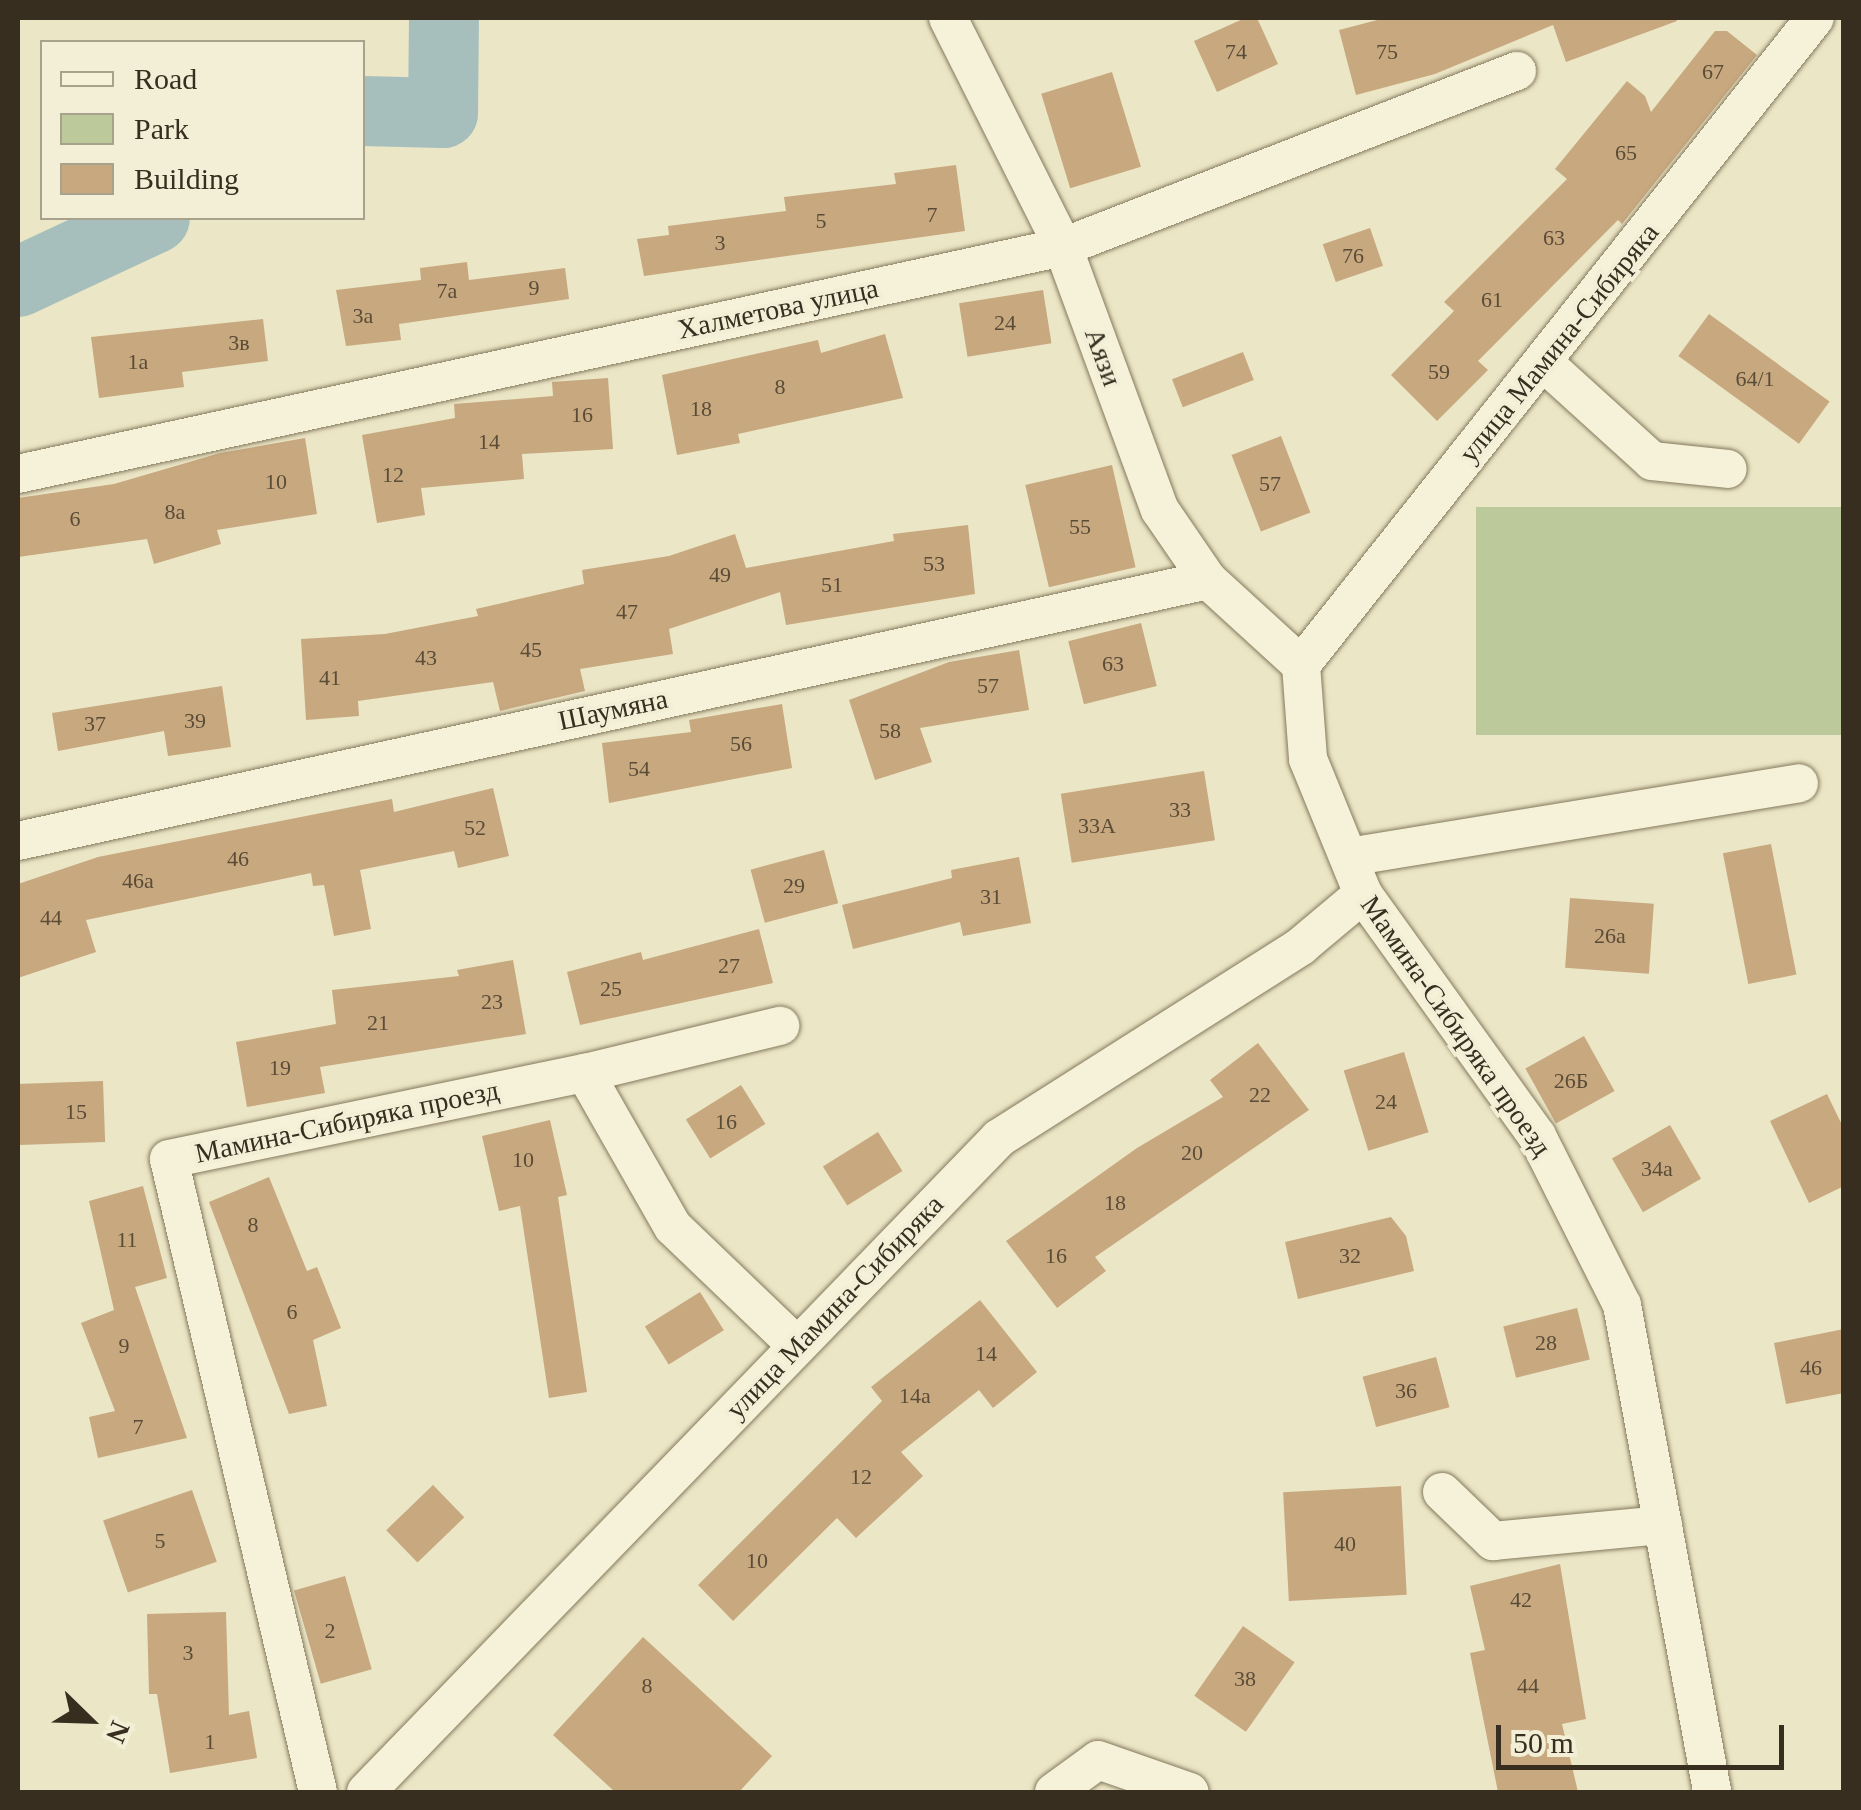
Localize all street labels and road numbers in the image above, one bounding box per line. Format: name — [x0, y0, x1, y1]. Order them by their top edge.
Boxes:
street label: улица Мамина-Сибиряка — [1452, 217, 1666, 469]
street label: Халметова улица — [675, 271, 881, 347]
street label: Аязи — [1077, 323, 1129, 391]
street label: Шаумяна — [555, 682, 671, 738]
street label: Мамина-Сибиряка проезд — [1353, 889, 1559, 1163]
street label: Мамина-Сибиряка проезд — [192, 1073, 502, 1171]
street label: улица Мамина-Сибиряка — [719, 1188, 951, 1426]

